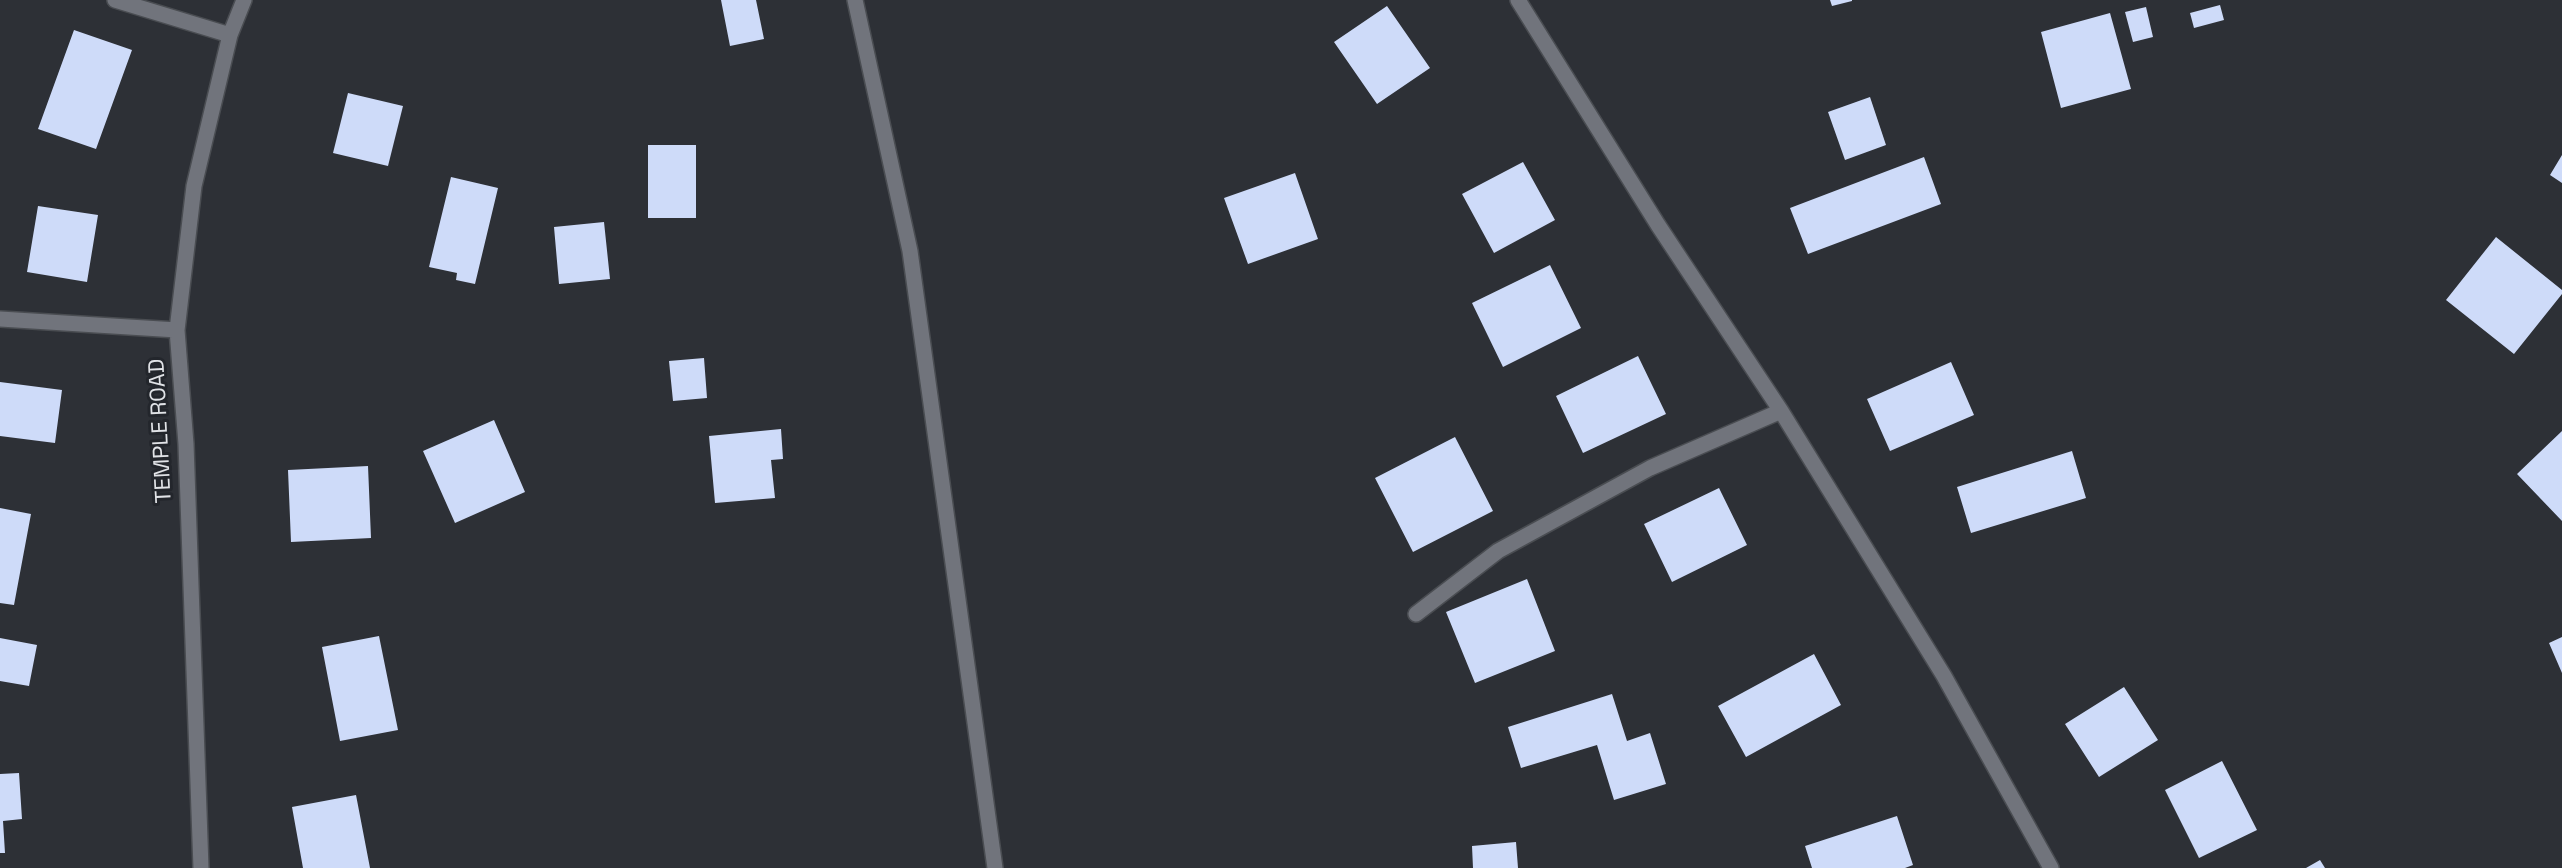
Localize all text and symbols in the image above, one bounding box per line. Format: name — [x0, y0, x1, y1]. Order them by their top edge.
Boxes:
street label: TEMPLE ROAD — [144, 358, 178, 504]

